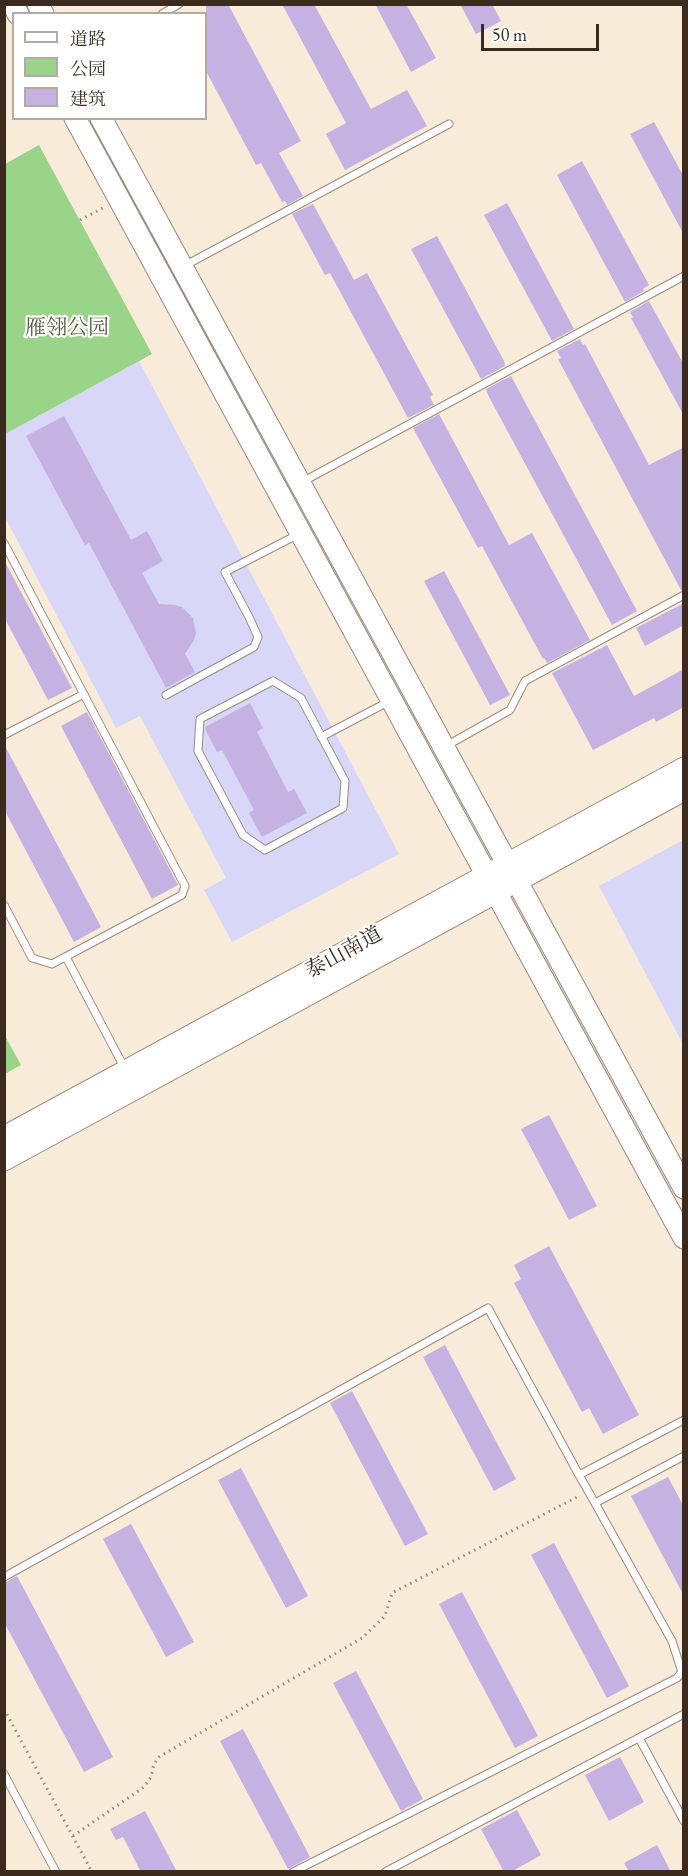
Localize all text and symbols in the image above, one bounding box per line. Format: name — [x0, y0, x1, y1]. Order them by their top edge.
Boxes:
legend — [12, 12, 207, 120]
scale bar — [484, 12, 602, 50]
text: 50 m — [492, 23, 527, 46]
text: 道路 — [70, 27, 106, 50]
text: 公园 — [70, 57, 106, 80]
text: 建筑 — [70, 87, 106, 110]
park label: 雁翎公园 — [25, 315, 109, 341]
street label: 泰山南道 — [301, 922, 387, 984]

